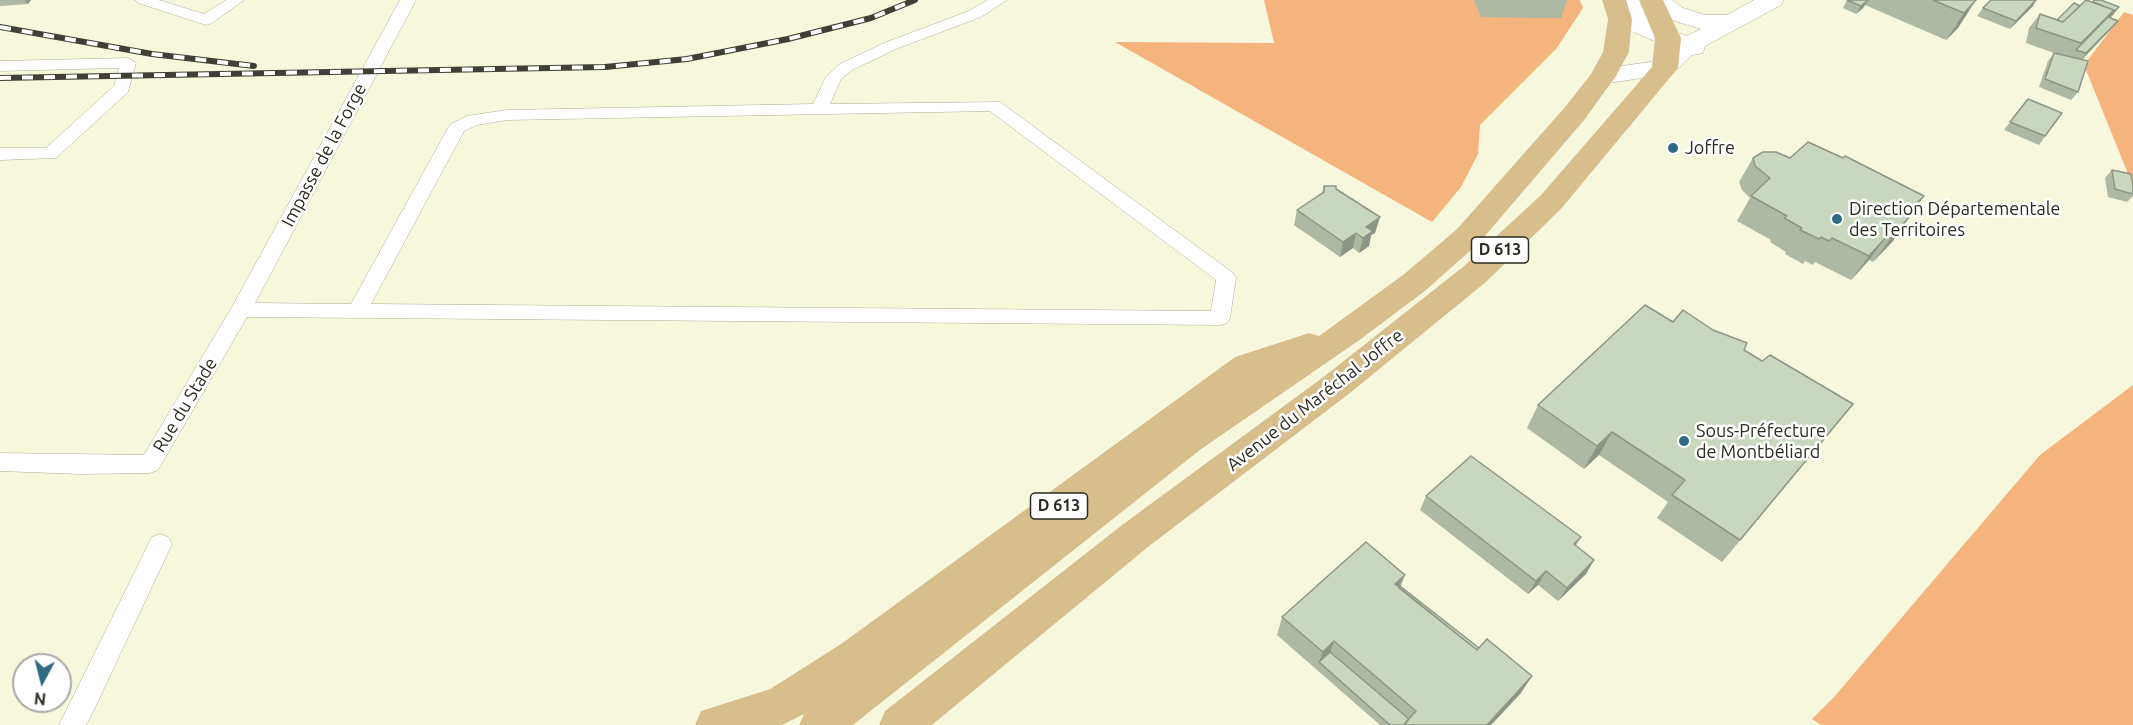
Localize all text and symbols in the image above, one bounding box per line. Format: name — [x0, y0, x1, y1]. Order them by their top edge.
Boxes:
street label: Impasse de la Forge — [277, 80, 371, 230]
place label: Joffre — [1685, 137, 1735, 159]
marker: Joffre — [1666, 141, 1680, 155]
place label: Direction Départementale des Territoires — [1849, 198, 2060, 240]
marker: Direction Départementale des Territoires — [1830, 212, 1844, 226]
road number: D 613 — [1472, 237, 1528, 263]
street label: Avenue du Maréchal Joffre — [1222, 324, 1408, 476]
street label: Rue du Stade — [148, 354, 222, 456]
place label: Sous-Préfecture de Montbéliard — [1696, 420, 1826, 462]
marker: Sous-Préfecture de Montbéliard — [1677, 434, 1691, 448]
road number: D 613 — [1030, 493, 1088, 519]
north arrow — [12, 653, 72, 713]
text: N — [33, 689, 47, 709]

